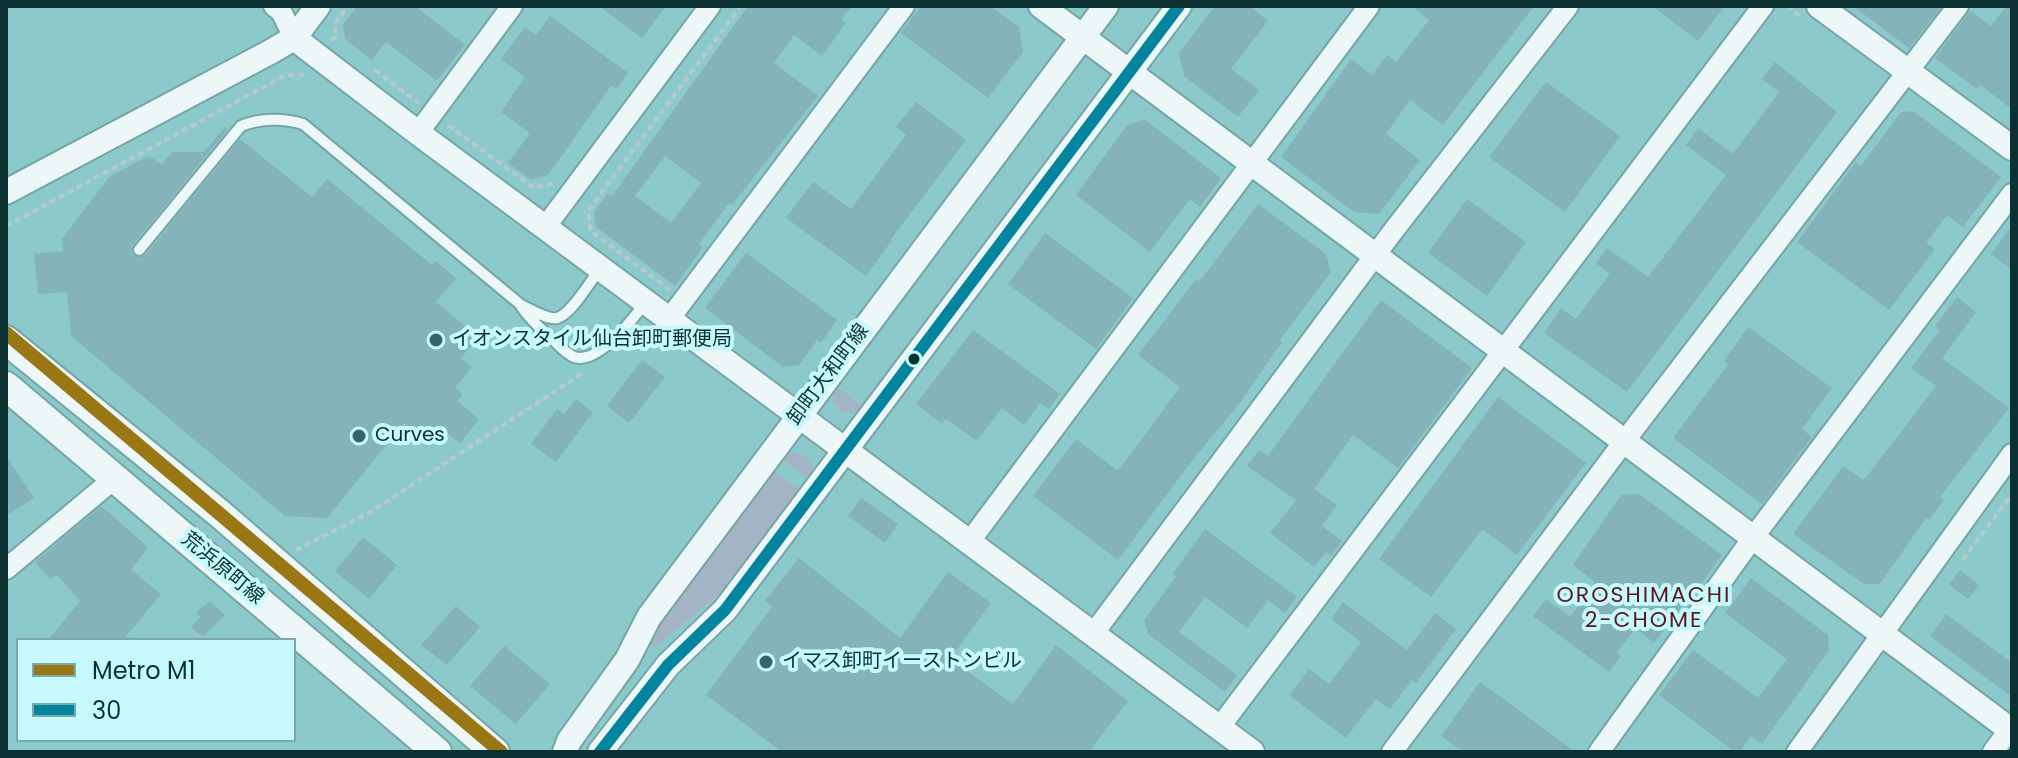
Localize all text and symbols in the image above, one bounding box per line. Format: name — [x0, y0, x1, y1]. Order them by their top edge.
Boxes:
street label: 卸町大和町線 — [783, 320, 875, 430]
place label: イオンスタイル仙台卸町郵便局 — [452, 328, 732, 352]
marker: イオンスタイル仙台卸町郵便局 — [427, 331, 445, 349]
unlabelled marker — [906, 351, 922, 367]
place label: Curves — [375, 424, 445, 448]
marker: Curves — [350, 427, 368, 445]
street label: 荒浜原町線 — [176, 528, 268, 610]
district label: OROSHIMACHI 2-CHOME — [1557, 583, 1731, 634]
legend — [16, 638, 296, 742]
place label: イマス卸町イーストンビル — [782, 650, 1022, 674]
marker: イマス卸町イーストンビル — [757, 653, 775, 671]
text: Metro M1 — [92, 654, 195, 687]
text: 30 — [92, 694, 121, 727]

